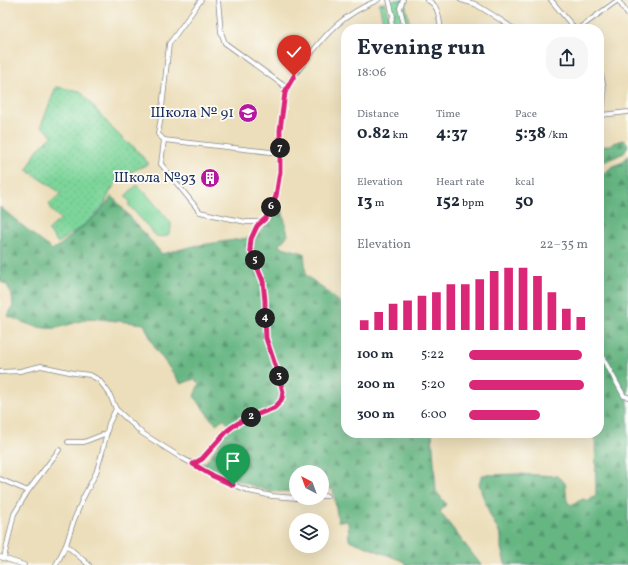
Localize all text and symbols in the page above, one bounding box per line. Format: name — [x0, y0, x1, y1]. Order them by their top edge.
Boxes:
text: Evening run — [357, 33, 486, 64]
pin — [277, 35, 311, 76]
button: share — [546, 37, 588, 79]
icon: check — [283, 41, 305, 63]
text: 18:06 — [357, 64, 386, 82]
school or university icon: Школа № 91 — [237, 102, 259, 124]
place label: Школа № 91 — [150, 103, 234, 124]
text: Distance — [357, 107, 399, 122]
text: Time — [436, 107, 460, 122]
text: Pace — [515, 107, 537, 122]
text: 0.82 — [357, 122, 390, 145]
text: 4:37 — [436, 122, 468, 145]
text: 5:38 — [515, 122, 546, 145]
text: km — [390, 128, 408, 143]
text: /km — [546, 128, 568, 143]
pin: 7 — [270, 138, 290, 158]
text: 7 — [277, 140, 283, 155]
building icon: Школа №93 — [199, 167, 221, 189]
place label: Школа №93 — [114, 168, 196, 189]
text: Elevation — [357, 175, 403, 190]
text: Heart rate — [436, 175, 485, 190]
text: kcal — [515, 175, 535, 190]
text: 13 — [357, 190, 373, 213]
text: 152 — [436, 190, 460, 213]
text: 50 — [515, 190, 534, 213]
text: m — [373, 196, 384, 211]
text: bpm — [460, 196, 484, 211]
pin: 6 — [261, 197, 281, 217]
text: 6 — [268, 199, 274, 214]
text: Elevation — [357, 236, 411, 254]
text: 22–35 m — [540, 236, 588, 254]
pin: 5 — [245, 250, 265, 270]
text: 5 — [252, 252, 258, 267]
pin: 4 — [255, 308, 275, 328]
text: 4 — [262, 310, 268, 325]
text: 100 m — [357, 346, 394, 364]
text: 5:22 — [421, 346, 444, 364]
pin: 3 — [269, 366, 289, 386]
text: 3 — [276, 368, 282, 383]
text: 200 m — [357, 376, 395, 394]
text: 5:20 — [421, 376, 445, 394]
text: 300 m — [357, 406, 395, 424]
text: 6:00 — [421, 406, 447, 424]
pin: 2 — [241, 407, 261, 427]
text: 2 — [248, 409, 254, 424]
pin — [216, 444, 250, 485]
icon: arrive — [222, 450, 244, 472]
north arrow — [289, 465, 329, 505]
map controls — [289, 465, 329, 553]
button: layers — [289, 513, 329, 553]

